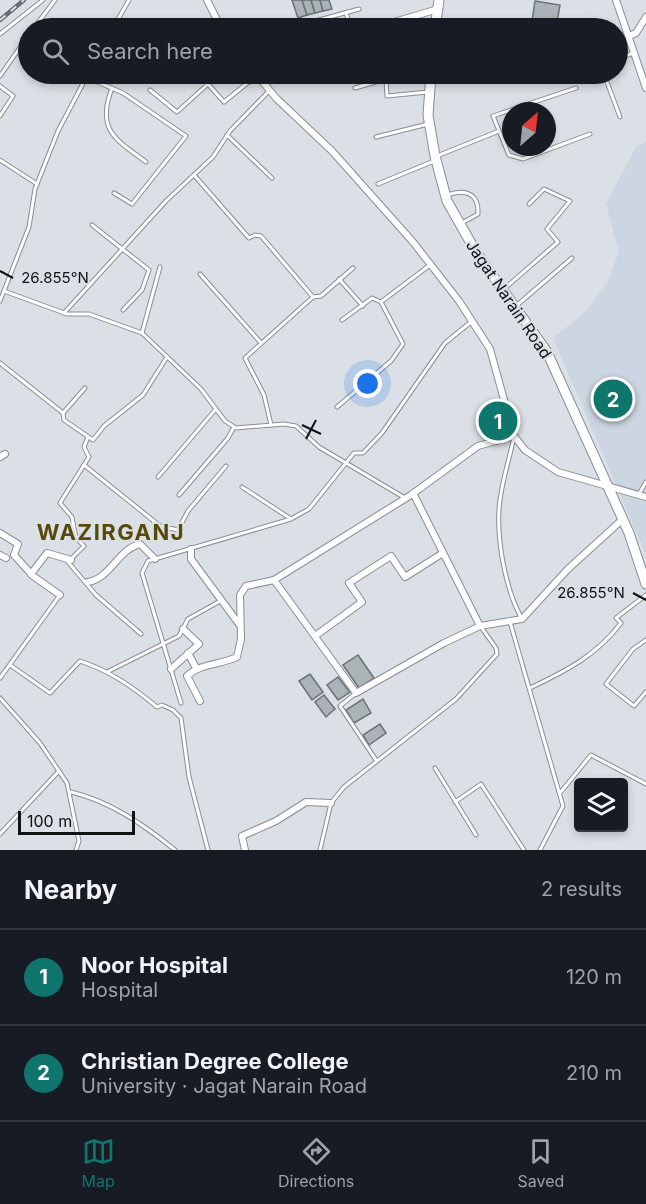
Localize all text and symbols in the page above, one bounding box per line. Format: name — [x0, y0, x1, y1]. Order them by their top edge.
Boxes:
search box — [18, 18, 628, 84]
icon: search — [39, 35, 72, 68]
text: Search here — [87, 38, 213, 64]
north arrow — [502, 102, 556, 156]
street label: Jagat Narain Road — [462, 236, 556, 362]
text: 26.855°N — [21, 268, 89, 287]
your location — [353, 369, 382, 398]
pin: 2 — [594, 376, 632, 422]
pin: 1 — [478, 398, 518, 444]
district label: WAZIRGANJ — [37, 519, 185, 545]
text: 26.855°N — [557, 583, 625, 602]
map controls — [574, 778, 628, 832]
button: layers — [574, 778, 628, 832]
scale bar — [18, 808, 135, 836]
text: 100 m — [27, 811, 72, 831]
text: Nearby — [24, 874, 117, 905]
text: 2 results — [541, 877, 622, 901]
text: Noor Hospital — [81, 952, 228, 978]
text: 1 — [39, 965, 48, 989]
text: 120 m — [566, 965, 622, 989]
text: Hospital — [81, 978, 158, 1002]
text: Christian Degree College — [81, 1048, 349, 1074]
text: 2 — [37, 1061, 50, 1085]
text: 210 m — [566, 1061, 622, 1085]
text: University · Jagat Narain Road — [81, 1074, 367, 1098]
tab: Map — [82, 1135, 115, 1191]
tab: Directions — [278, 1135, 354, 1191]
tab: Saved — [518, 1135, 564, 1191]

